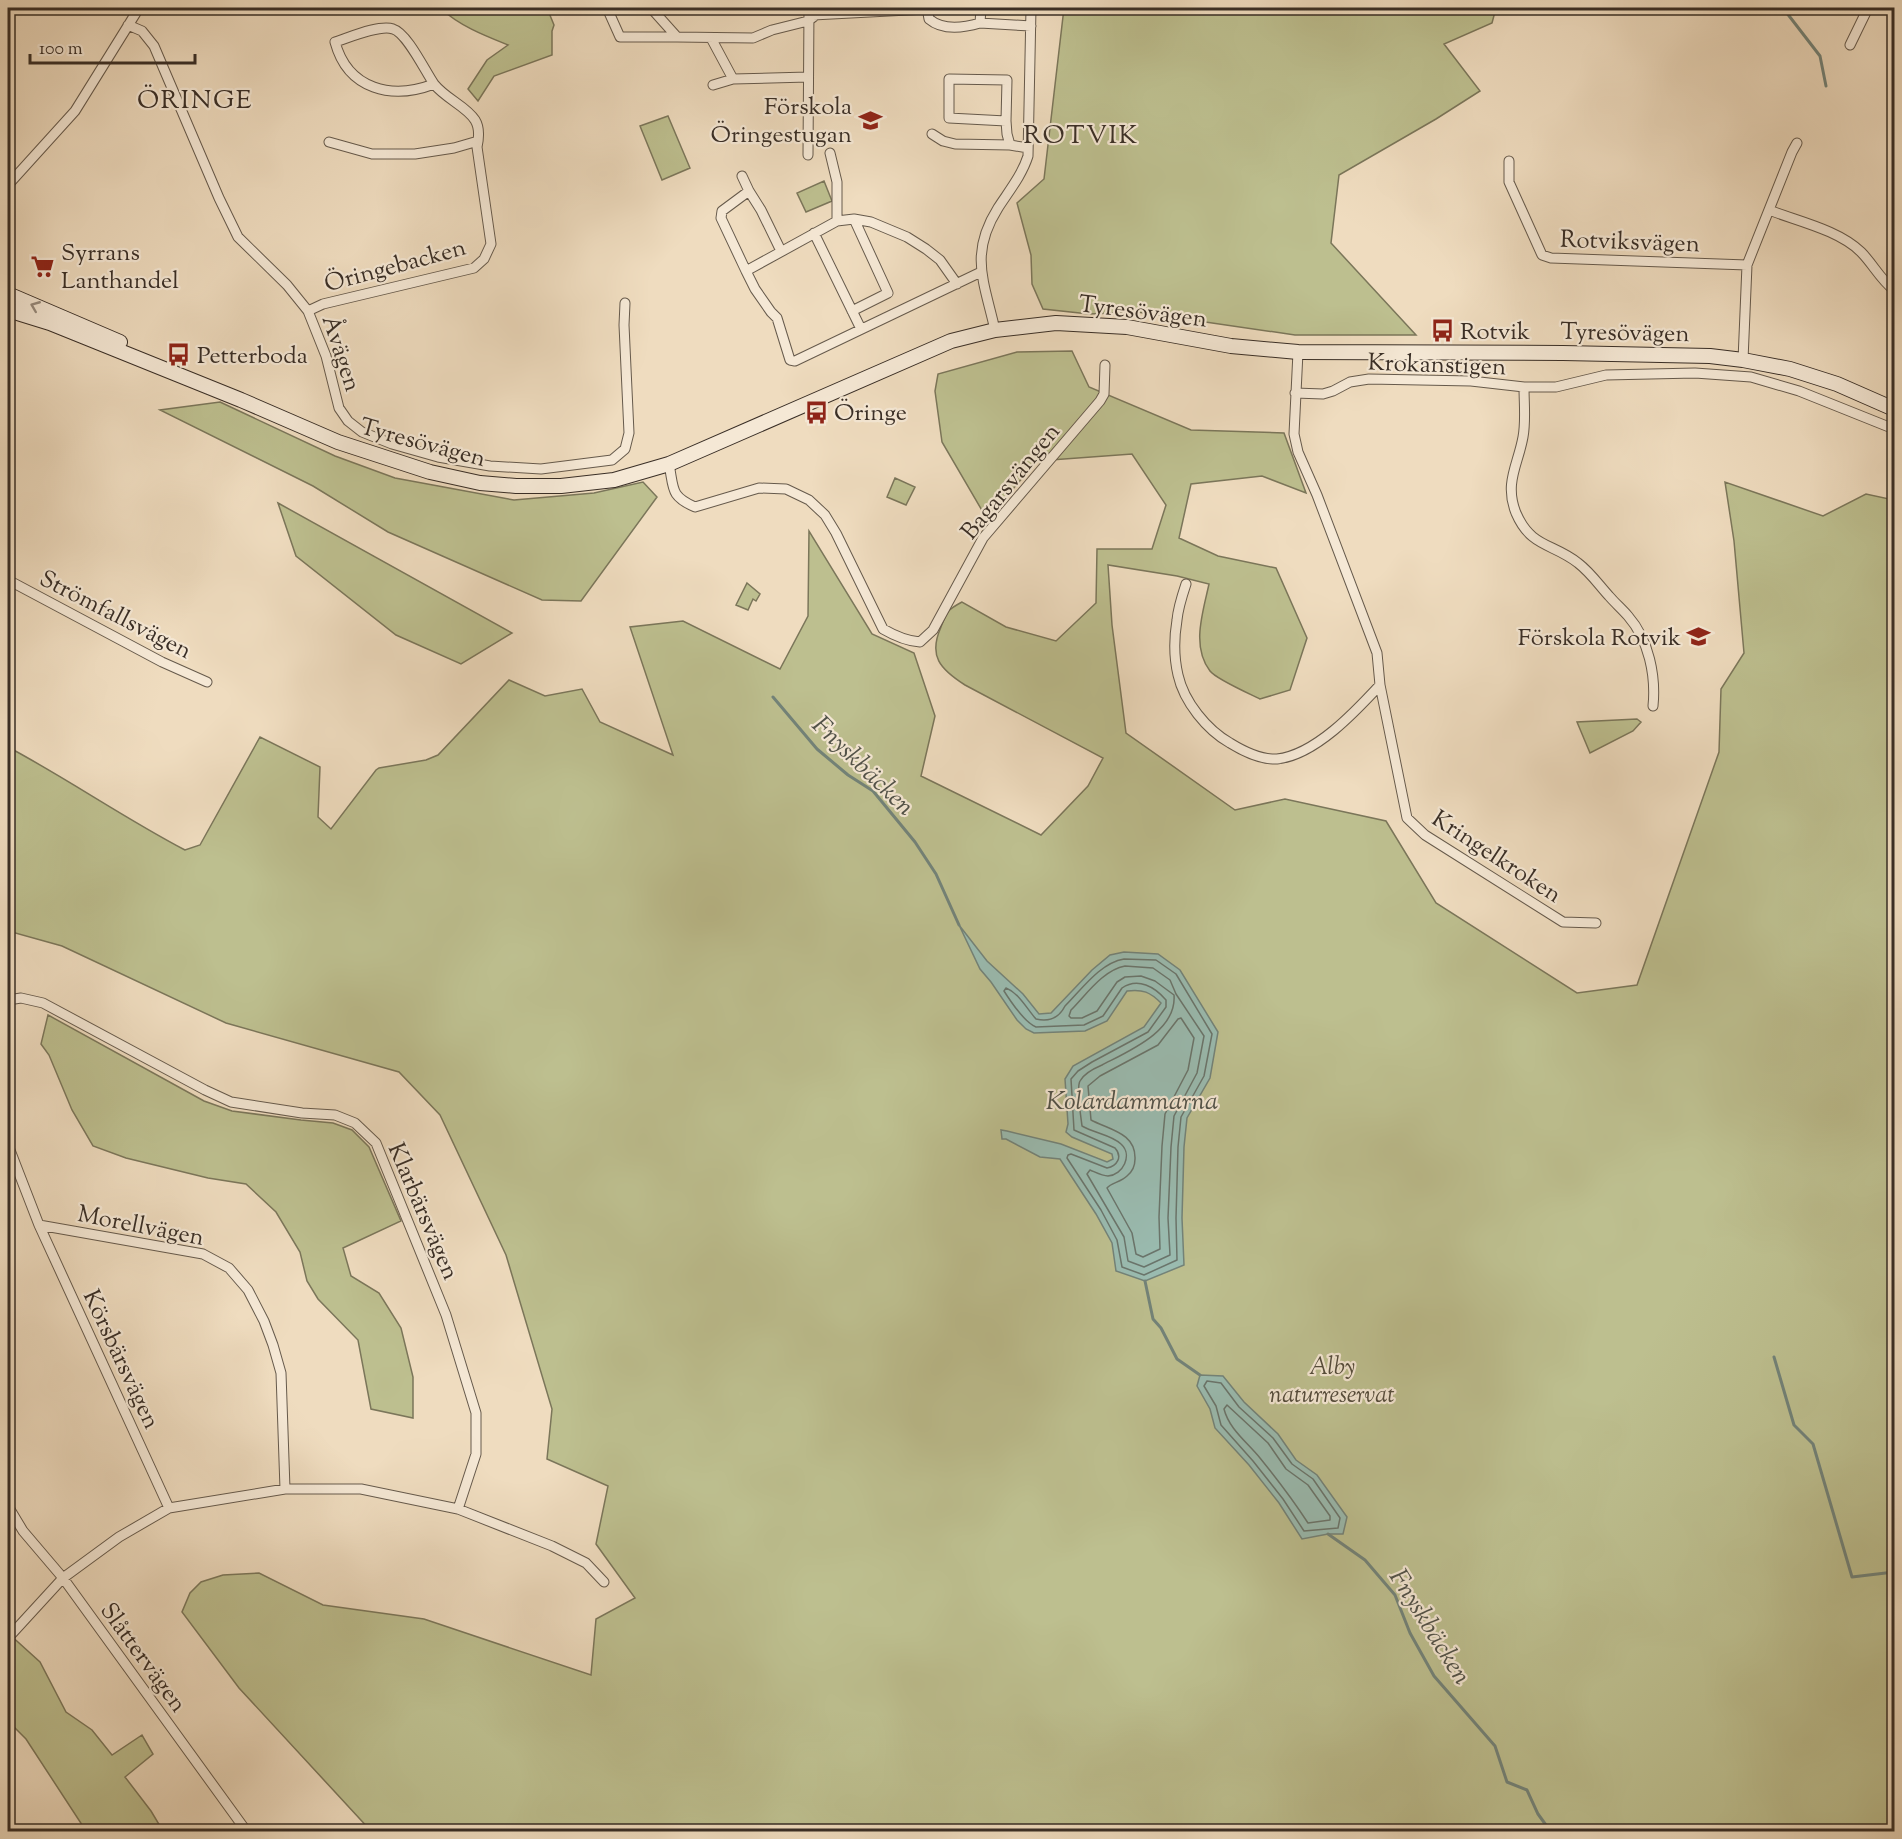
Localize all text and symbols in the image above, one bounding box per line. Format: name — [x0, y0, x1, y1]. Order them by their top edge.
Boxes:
scale bar — [30, 27, 195, 65]
text: 100 m — [39, 37, 83, 63]
district label: ÖRINGE — [137, 83, 253, 120]
place label: Förskola Öringestugan — [711, 91, 852, 153]
school or university icon: Förskola Öringestugan — [857, 107, 883, 133]
district label: ROTVIK — [1023, 118, 1139, 155]
street label: Rotviksvägen — [1559, 224, 1700, 262]
street label: Öringebacken — [321, 232, 470, 302]
place label: Syrrans Lanthandel — [61, 237, 179, 299]
supermarket icon: Syrrans Lanthandel — [30, 253, 56, 279]
street label: Tyresövägen — [1077, 288, 1209, 338]
one-way arrow — [31, 301, 42, 313]
street label: Åvägen — [312, 311, 368, 396]
place label: Rotvik — [1460, 316, 1530, 350]
street label: Tyresövägen — [1560, 316, 1690, 352]
bus stop icon: Rotvik — [1429, 318, 1455, 344]
place label: Petterboda — [197, 340, 308, 374]
bus stop icon: Petterboda — [166, 342, 192, 368]
street label: Krokanstigen — [1367, 347, 1507, 385]
place label: Öringe — [834, 397, 907, 431]
bus stop icon: Öringe — [803, 399, 829, 425]
street label: Tyresövägen — [356, 411, 489, 477]
street label: Bagarsvängen — [954, 417, 1069, 548]
street label: Strömfallsvägen — [33, 563, 197, 669]
place label: Förskola Rotvik — [1518, 622, 1681, 656]
school or university icon: Förskola Rotvik — [1686, 624, 1712, 650]
water label: Fnyskbäcken — [803, 708, 922, 826]
street label: Kringelkroken — [1424, 803, 1568, 912]
water label: Kolardammarna — [1046, 1084, 1218, 1121]
street label: Klarbärsvägen — [378, 1138, 466, 1286]
street label: Morellvägen — [74, 1198, 207, 1256]
street label: Körsbärsvägen — [73, 1285, 167, 1435]
park label: Alby naturreservat — [1269, 1351, 1395, 1413]
water label: Fnyskbäcken — [1379, 1562, 1479, 1693]
street label: Slåttervägen — [91, 1596, 194, 1720]

